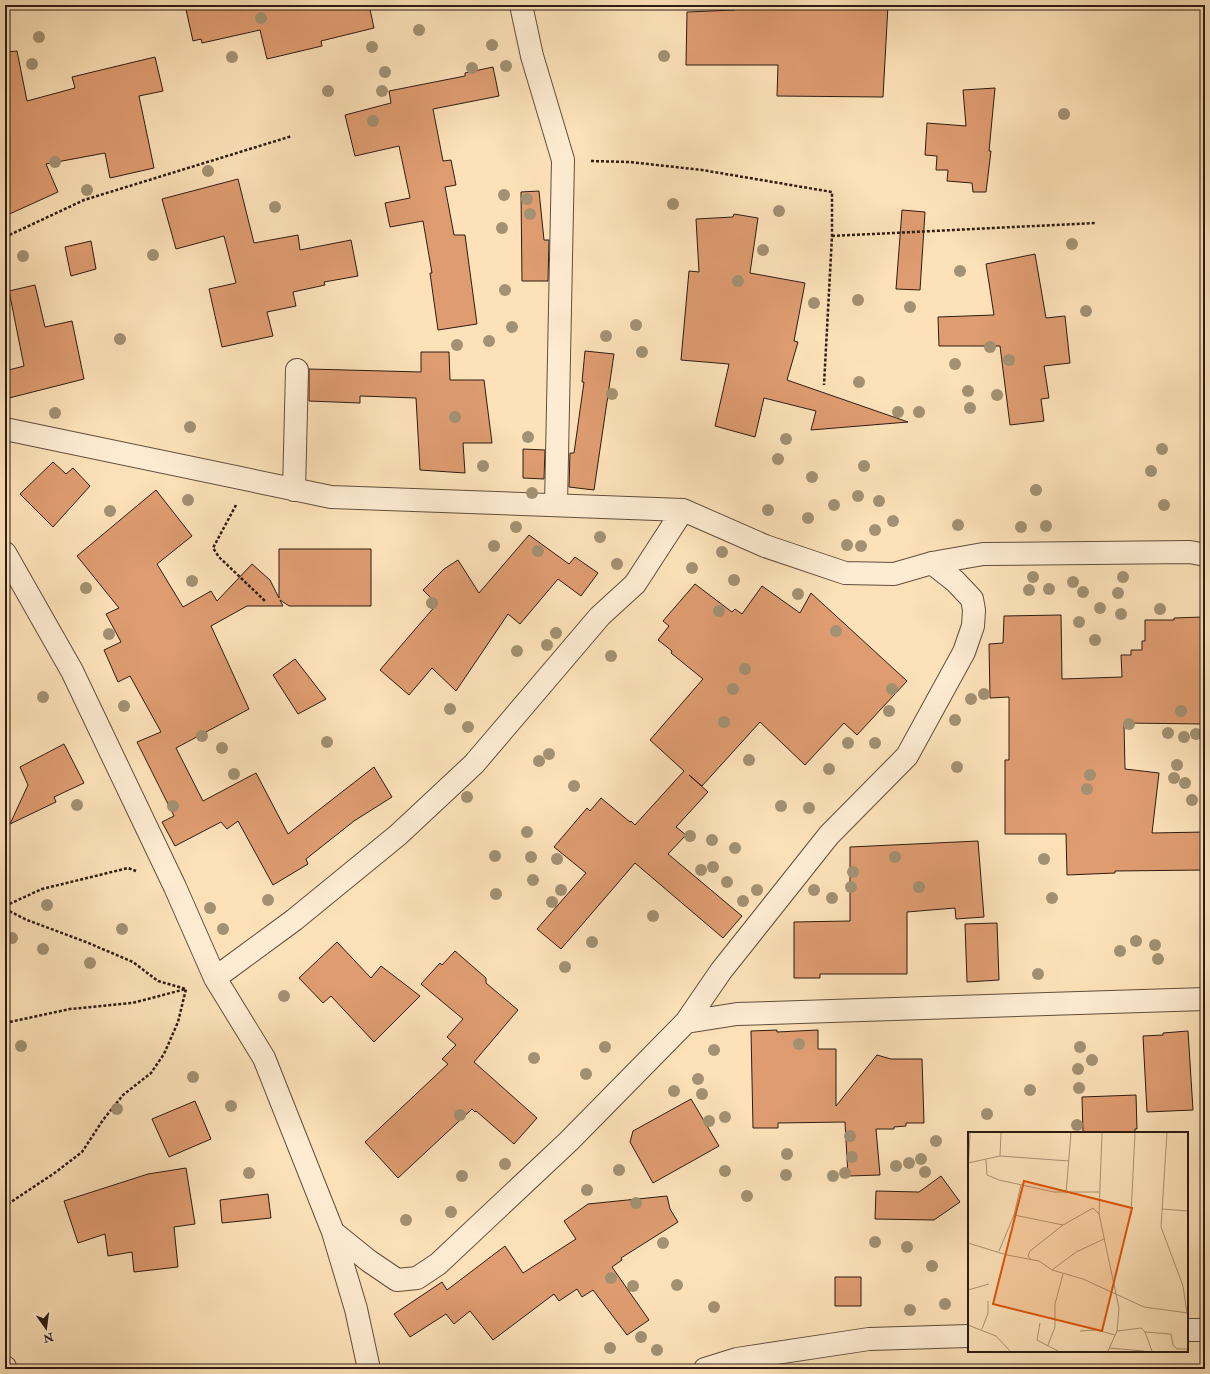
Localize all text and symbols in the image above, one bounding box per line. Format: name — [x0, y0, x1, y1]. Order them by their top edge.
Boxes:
inset map — [968, 1132, 1188, 1352]
north arrow — [26, 1308, 66, 1348]
text: N — [41, 1329, 56, 1345]

